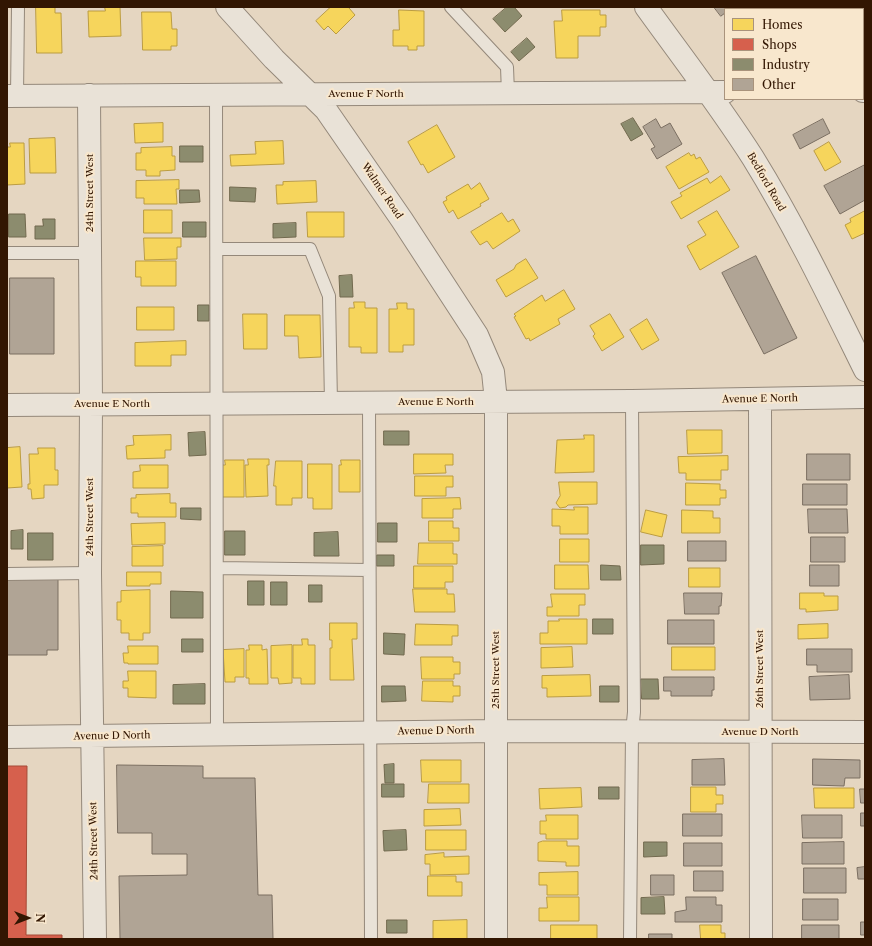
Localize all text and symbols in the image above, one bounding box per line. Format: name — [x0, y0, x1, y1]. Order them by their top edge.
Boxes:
legend — [724, 8, 864, 100]
text: Homes — [762, 17, 802, 32]
text: Shops — [762, 37, 797, 52]
text: Industry — [762, 57, 810, 72]
text: Other — [762, 77, 796, 92]
street label: Avenue F North — [328, 88, 404, 100]
street label: Bedford Road — [744, 150, 788, 214]
street label: 24th Street West — [84, 154, 96, 232]
street label: Walmer Road — [359, 161, 405, 221]
street label: Avenue E North — [722, 392, 798, 406]
street label: Avenue E North — [398, 396, 474, 408]
street label: Avenue E North — [74, 398, 150, 410]
street label: 24th Street West — [84, 478, 96, 556]
street label: 26th Street West — [754, 630, 766, 708]
street label: 25th Street West — [490, 631, 502, 709]
street label: Avenue D North — [397, 724, 475, 738]
street label: Avenue D North — [721, 726, 799, 738]
street label: Avenue D North — [73, 729, 151, 743]
street label: 24th Street West — [87, 802, 101, 880]
north arrow — [8, 898, 48, 938]
text: N — [33, 913, 47, 923]

